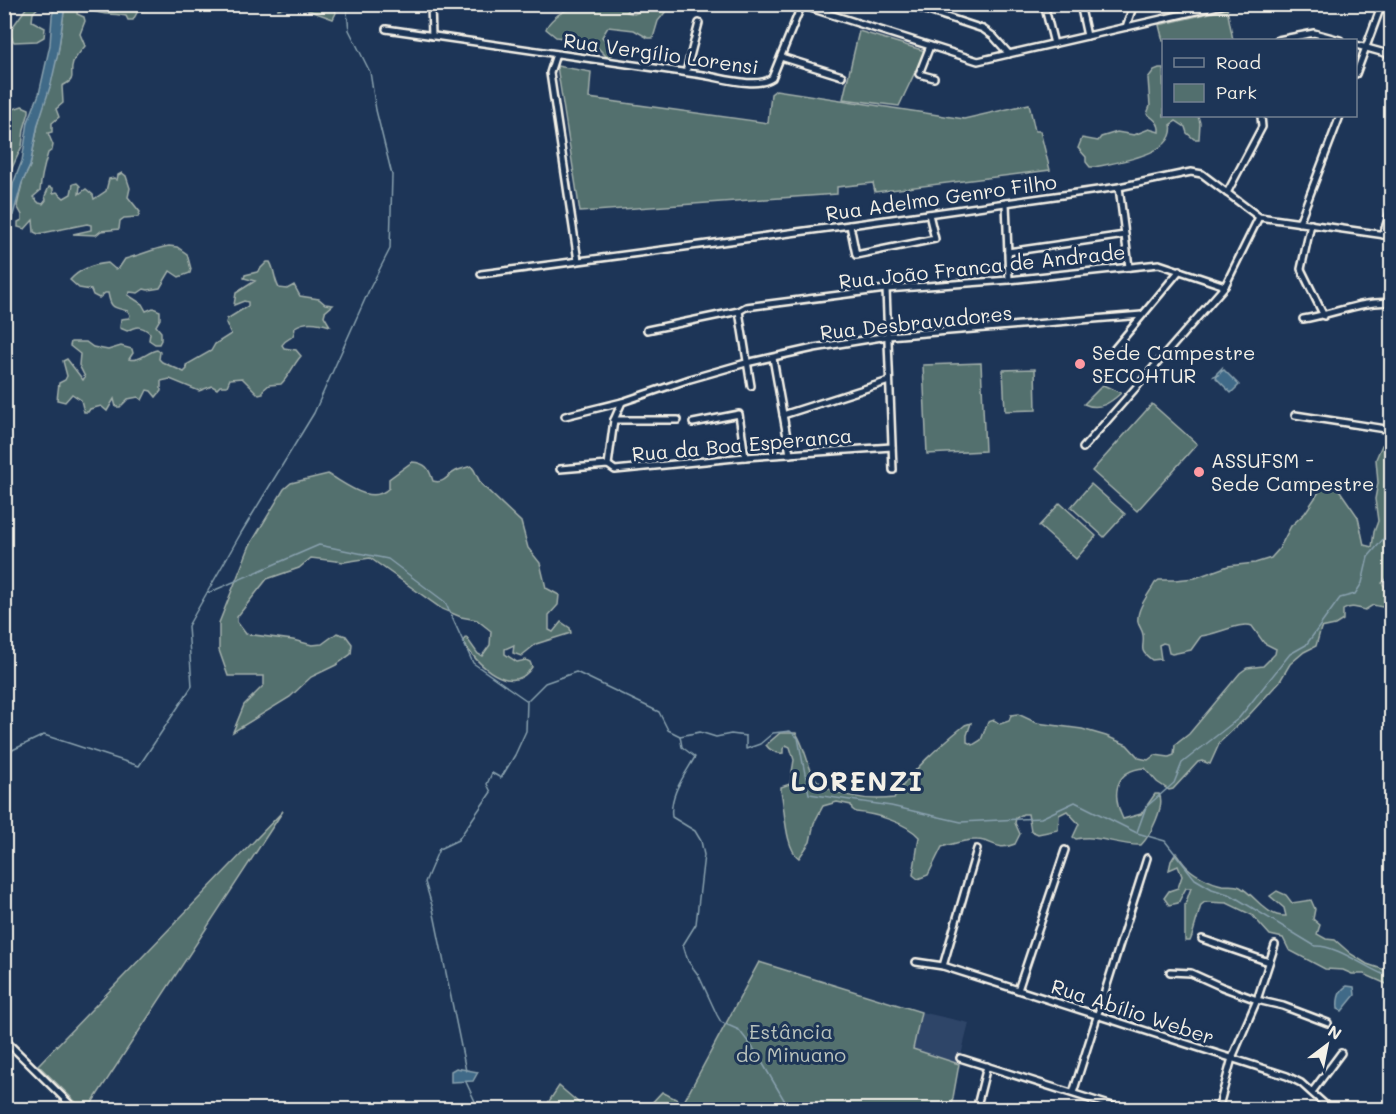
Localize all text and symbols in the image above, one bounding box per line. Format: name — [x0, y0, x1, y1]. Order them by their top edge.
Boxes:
street label: Rua Vergílio Lorensi — [562, 26, 760, 80]
legend — [1162, 39, 1357, 117]
text: Road — [1216, 50, 1261, 74]
text: Park — [1216, 80, 1257, 104]
street label: Rua Adelmo Genro Filho — [824, 168, 1058, 226]
street label: Rua João Franca de Andrade — [837, 238, 1127, 294]
street label: Rua Desbravadores — [818, 299, 1014, 345]
place label: Sede Campestre SECOHTUR — [1092, 339, 1255, 388]
marker: Sede Campestre SECOHTUR — [1073, 357, 1087, 371]
street label: Rua da Boa Esperanca — [631, 421, 853, 467]
place label: ASSUFSM - Sede Campestre — [1211, 447, 1374, 496]
marker: ASSUFSM - Sede Campestre — [1192, 465, 1206, 479]
district label: LORENZI — [791, 764, 923, 798]
street label: Rua Abílio Weber — [1048, 972, 1218, 1050]
north arrow — [1297, 1015, 1357, 1075]
park label: Estância do Minuano — [736, 1018, 846, 1067]
text: N — [1324, 1020, 1346, 1044]

